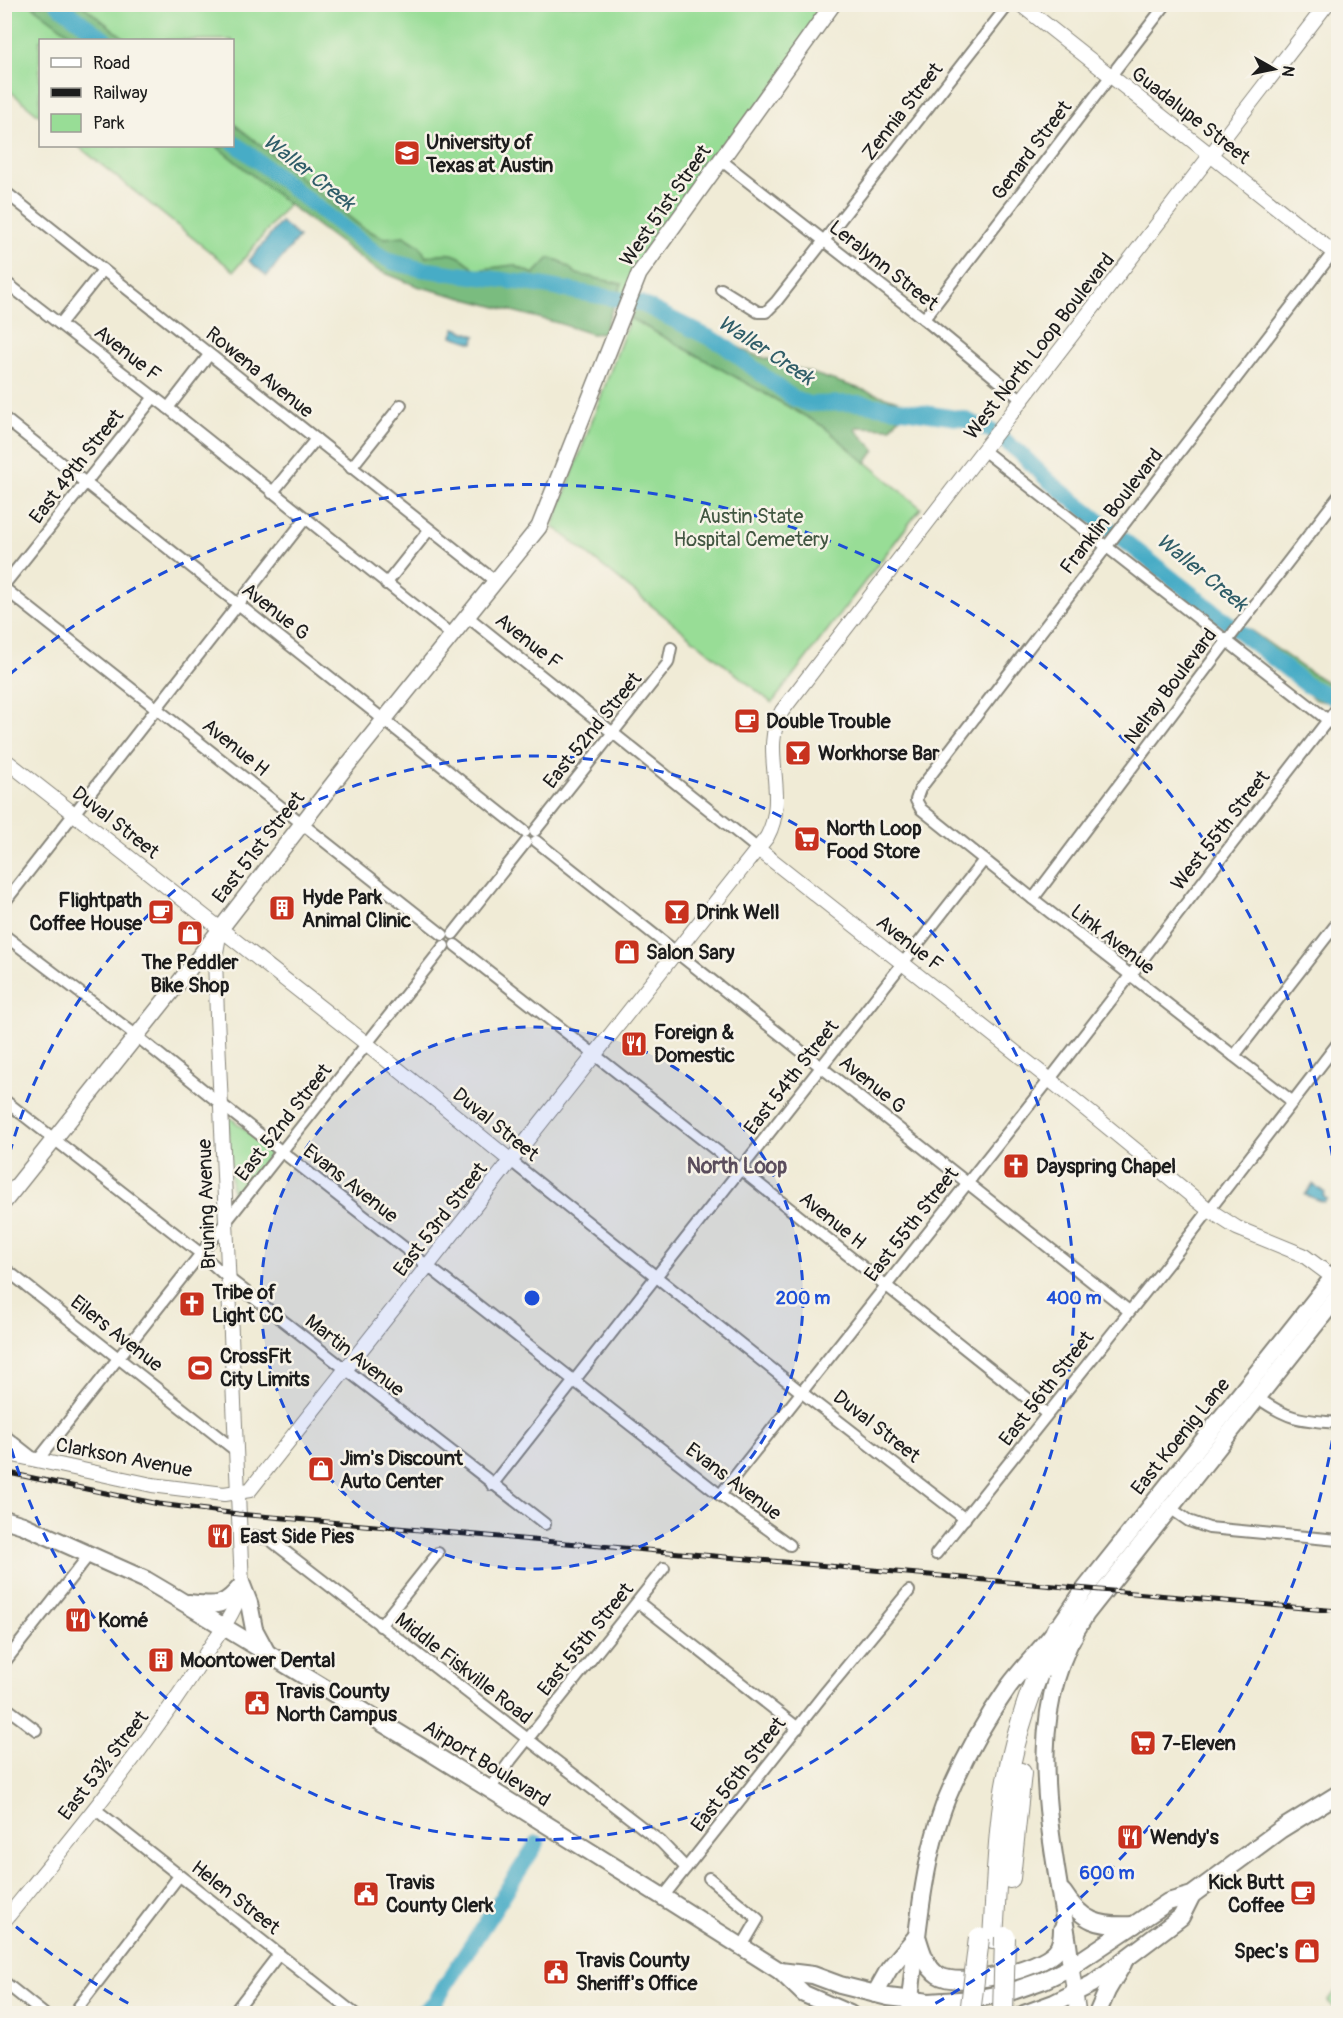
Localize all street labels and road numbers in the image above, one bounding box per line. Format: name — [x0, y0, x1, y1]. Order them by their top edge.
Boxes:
street label: Zennia Street — [856, 57, 949, 165]
street label: Guadalupe Street — [1126, 61, 1256, 170]
street label: Genard Street — [986, 95, 1078, 205]
street label: West 51st Street — [614, 139, 717, 271]
street label: Leralynn Street — [824, 215, 944, 316]
street label: West North Loop Boulevard — [959, 248, 1120, 445]
street label: Avenue F — [89, 320, 166, 387]
street label: Rowena Avenue — [201, 321, 319, 424]
street label: East 49th Street — [24, 403, 130, 529]
street label: Franklin Boulevard — [1054, 443, 1168, 579]
street label: Avenue G — [237, 577, 315, 646]
street label: Avenue F — [490, 608, 567, 675]
street label: Nelray Boulevard — [1119, 623, 1222, 749]
street label: East 52nd Street — [538, 666, 648, 794]
street label: Avenue H — [197, 713, 274, 782]
street label: West 55th Street — [1166, 764, 1276, 896]
street label: Duval Street — [67, 781, 165, 865]
street label: East 51st Street — [207, 786, 310, 908]
street label: Link Avenue — [1066, 899, 1160, 980]
street label: Avenue F — [871, 910, 948, 977]
street label: East 54th Street — [739, 1014, 845, 1140]
street label: Avenue G — [834, 1050, 911, 1119]
street label: East 52nd Street — [230, 1058, 338, 1186]
street label: Duval Street — [447, 1082, 545, 1167]
street label: Bruning Avenue — [192, 1138, 221, 1270]
street label: Evans Avenue — [298, 1139, 403, 1228]
street label: East 53rd Street — [388, 1156, 493, 1281]
street label: East 55th Street — [859, 1161, 965, 1287]
street label: Avenue H — [794, 1186, 871, 1255]
street label: Eilers Avenue — [65, 1290, 168, 1377]
street label: Martin Avenue — [300, 1309, 410, 1402]
street label: East 56th Street — [994, 1325, 1100, 1451]
street label: East Koenig Lane — [1125, 1372, 1235, 1500]
street label: Duval Street — [828, 1385, 926, 1469]
street label: Clarkson Avenue — [54, 1432, 194, 1483]
street label: Evans Avenue — [681, 1437, 787, 1526]
street label: East 55th Street — [532, 1577, 639, 1701]
street label: Middle Fiskville Road — [390, 1607, 537, 1730]
street label: East 53½ Street — [53, 1705, 155, 1825]
street label: East 56th Street — [686, 1711, 792, 1837]
street label: Airport Boulevard — [419, 1714, 555, 1812]
street label: Helen Street — [186, 1855, 286, 1940]

